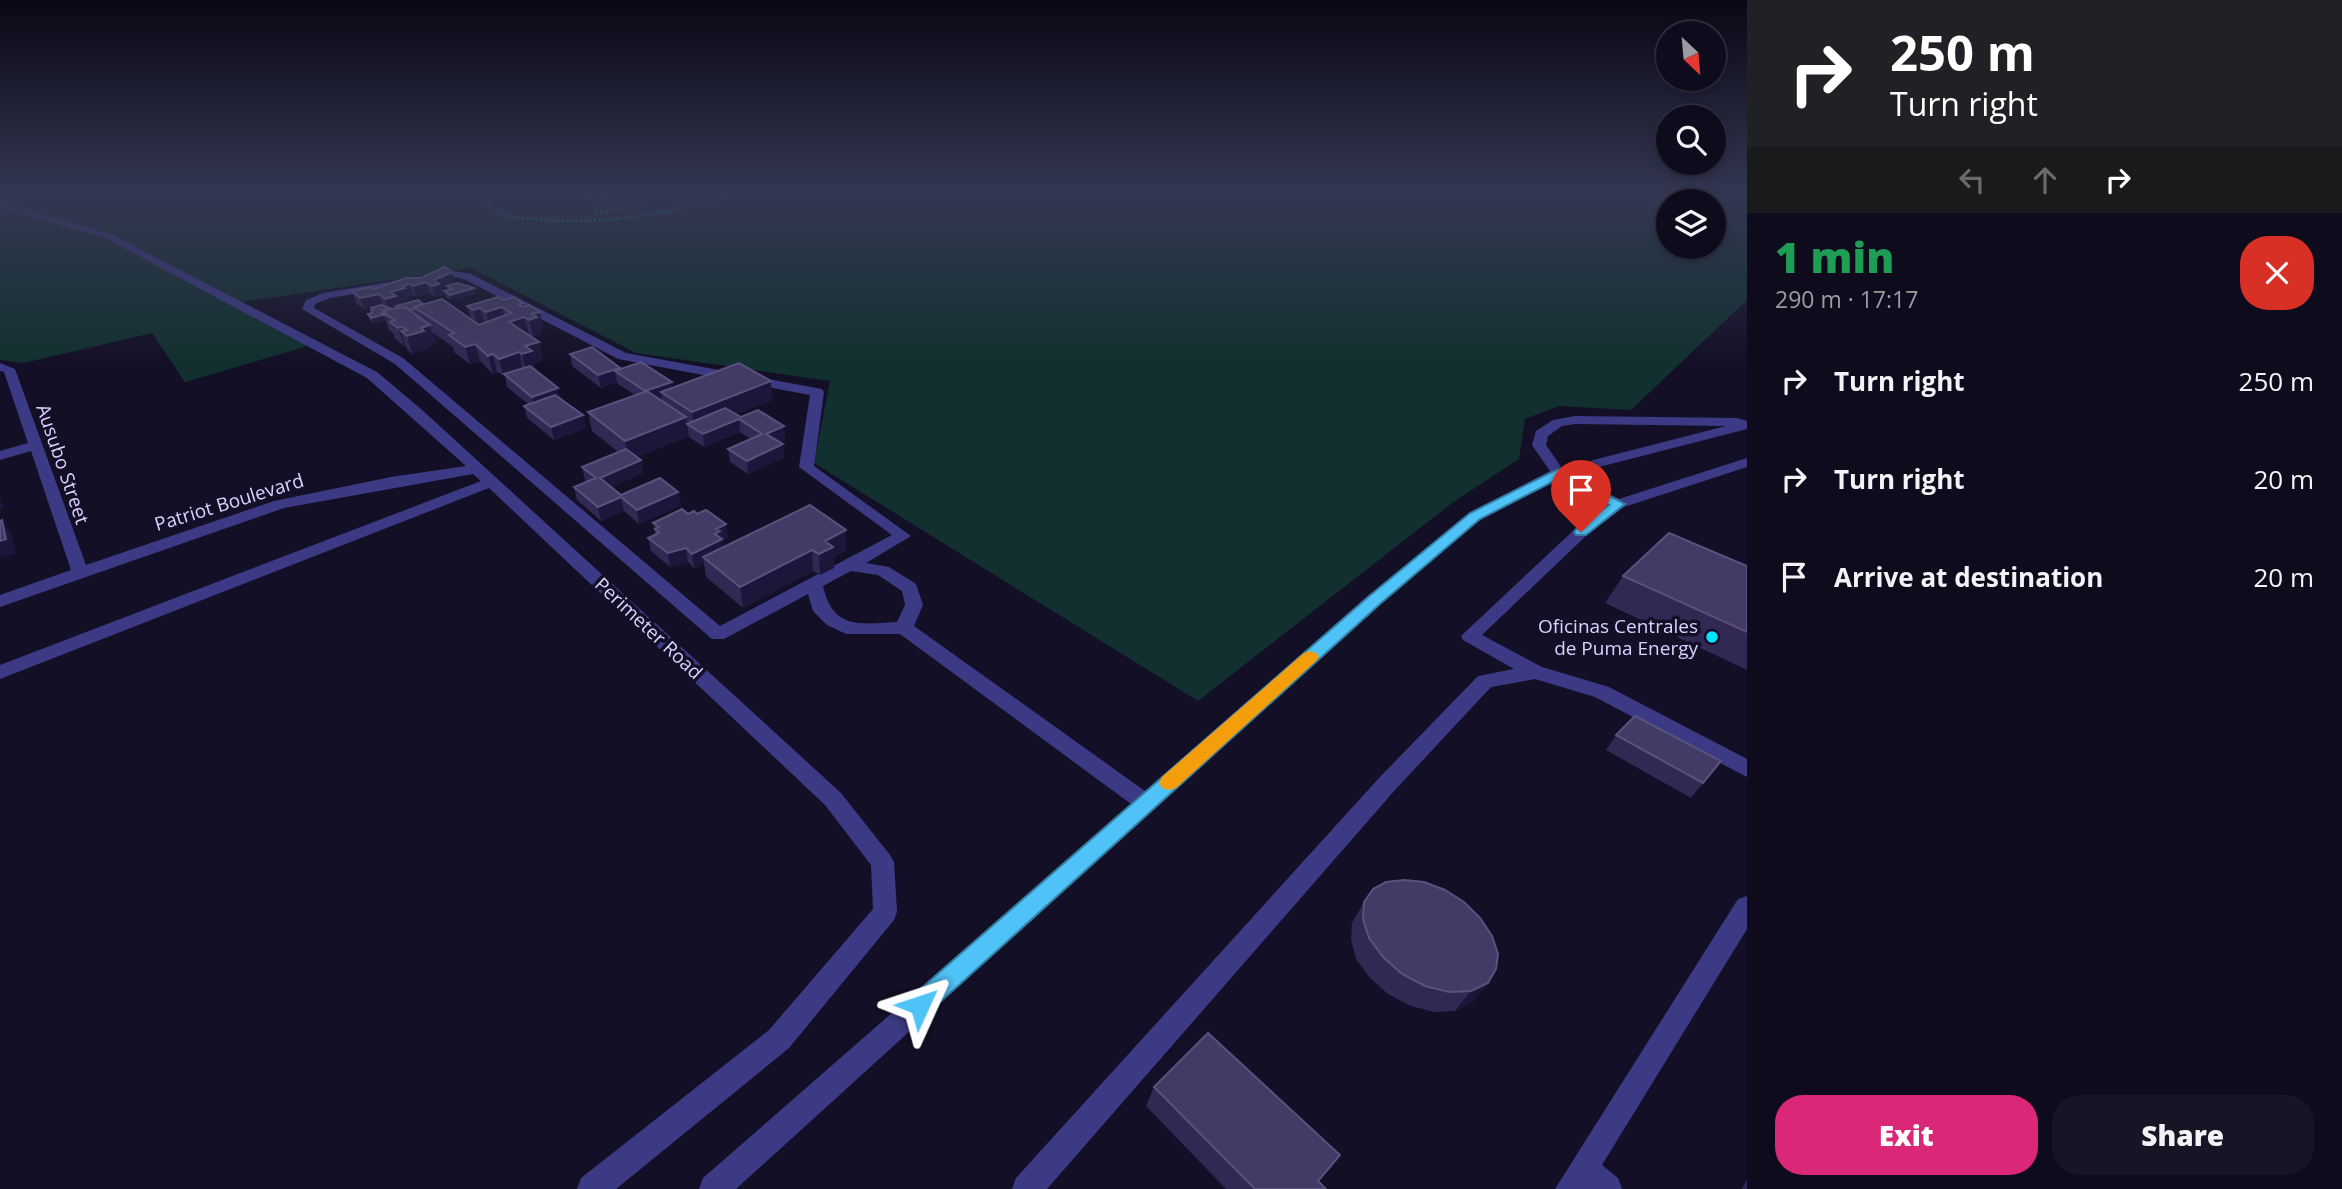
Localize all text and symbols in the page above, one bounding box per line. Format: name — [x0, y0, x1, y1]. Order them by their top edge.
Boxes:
text: 250 m — [1890, 19, 2035, 85]
north arrow — [1656, 21, 1726, 91]
map controls — [1656, 21, 1726, 259]
icon: right — [1775, 28, 1866, 119]
text: Turn right — [1890, 82, 2038, 125]
button: search — [1656, 105, 1726, 175]
icon: left — [1953, 161, 1991, 199]
icon: ahead — [2026, 161, 2064, 199]
icon: right — [2099, 161, 2137, 199]
button: layers — [1656, 189, 1726, 259]
text: 1 min — [1775, 228, 1894, 285]
button: close — [2240, 236, 2314, 310]
text: 290 m · 17:17 — [1775, 283, 1918, 315]
icon: right — [1775, 362, 1813, 400]
text: Turn right — [1834, 363, 1965, 399]
text: 250 m — [2239, 363, 2314, 399]
street label: Ausubo Street — [30, 400, 96, 528]
pin — [1551, 460, 1611, 532]
icon: right — [1775, 460, 1813, 498]
text: Turn right — [1834, 461, 1965, 497]
text: 20 m — [2253, 461, 2314, 497]
street label: Patriot Boulevard — [151, 467, 307, 537]
icon: arrive — [1562, 471, 1600, 509]
icon: arrive — [1775, 558, 1813, 596]
text: Arrive at destination — [1834, 559, 2103, 595]
text: 20 m — [2253, 559, 2314, 595]
street label: Perimeter Road — [590, 571, 708, 685]
place label: Oficinas Centrales de Puma Energy — [1538, 613, 1698, 661]
marker: Oficinas Centrales de Puma Energy — [1704, 629, 1720, 645]
position arrow — [883, 968, 957, 1042]
button: Exit — [1775, 1095, 2038, 1175]
button: Share — [2052, 1095, 2314, 1175]

